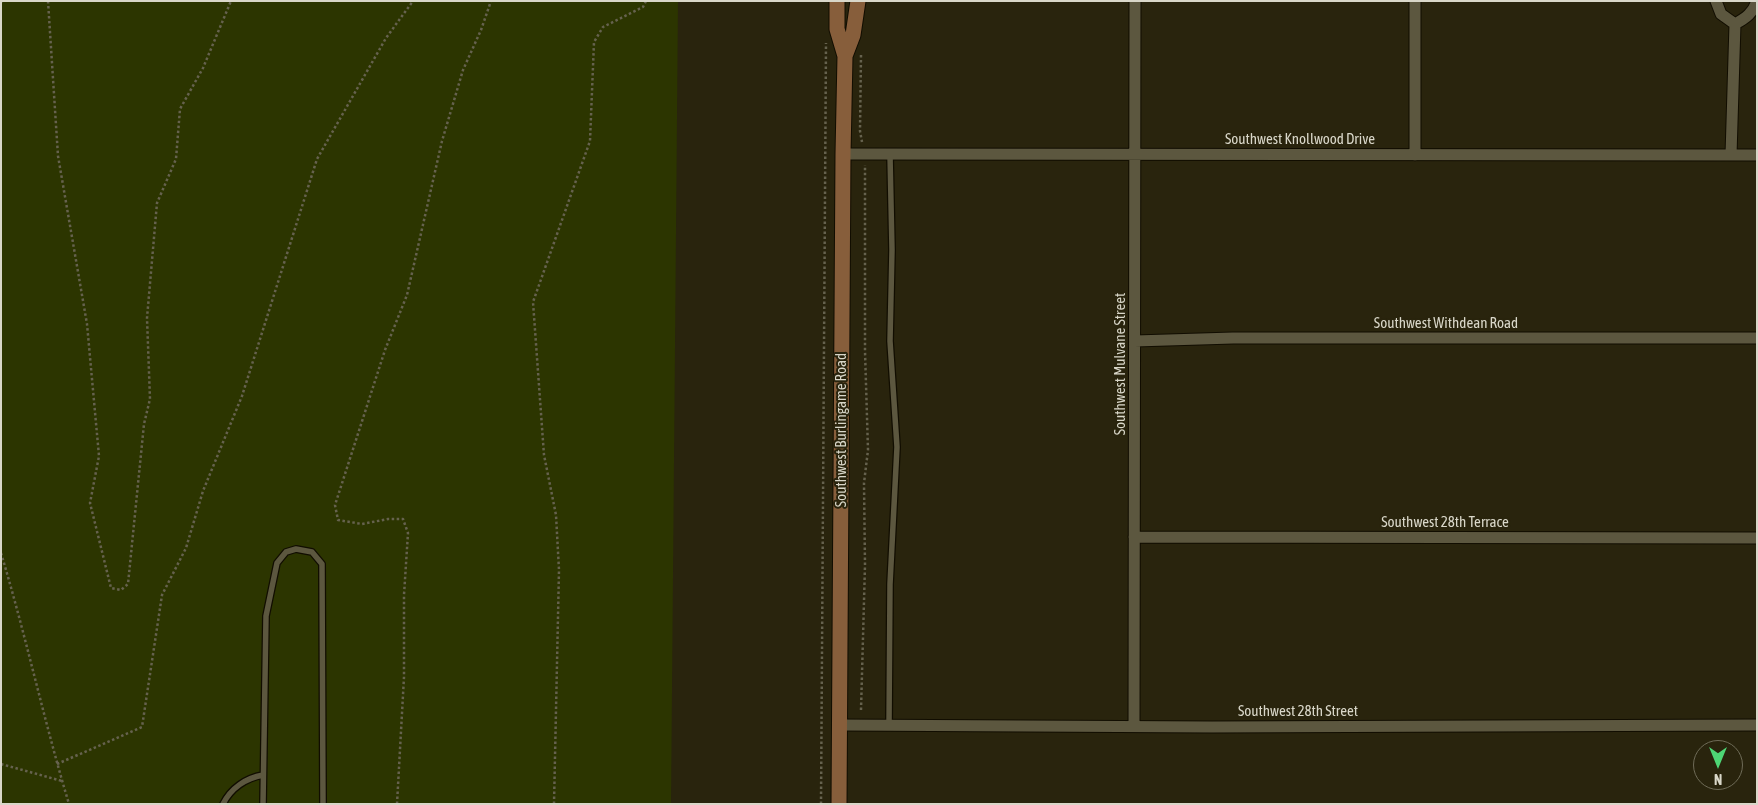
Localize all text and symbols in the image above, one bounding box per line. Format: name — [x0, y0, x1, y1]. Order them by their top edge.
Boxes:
street label: Southwest Knollwood Drive — [1225, 130, 1375, 148]
street label: Southwest Mulvane Street — [1111, 293, 1129, 435]
street label: Southwest Withdean Road — [1374, 314, 1518, 332]
street label: Southwest Burlingame Road — [832, 353, 850, 507]
street label: Southwest 28th Terrace — [1381, 513, 1509, 531]
street label: Southwest 28th Street — [1238, 702, 1358, 720]
north arrow — [1693, 740, 1743, 790]
text: N — [1714, 771, 1722, 787]

